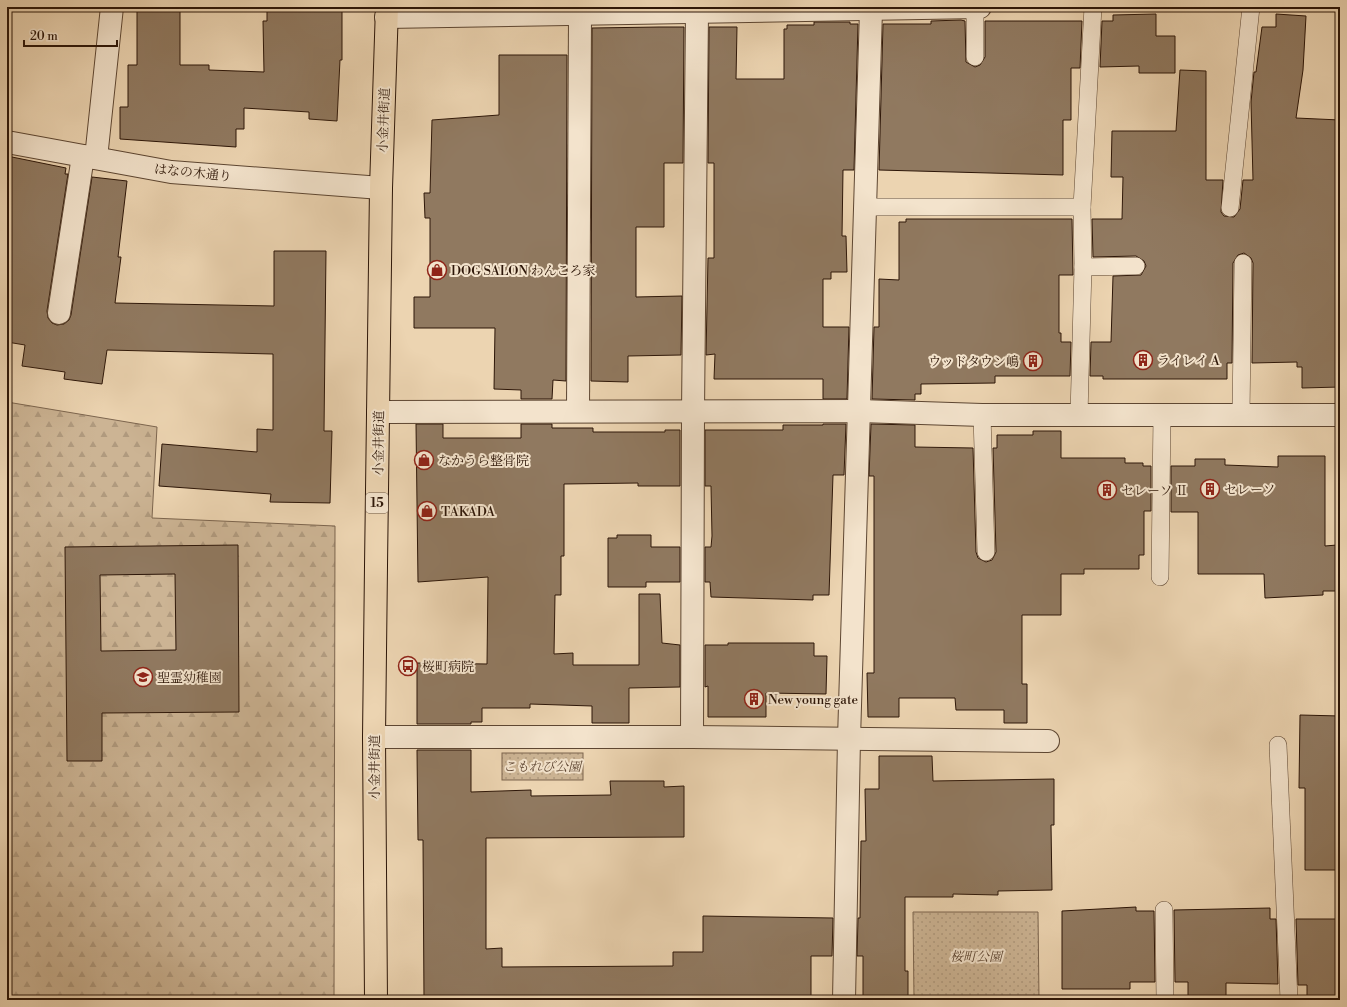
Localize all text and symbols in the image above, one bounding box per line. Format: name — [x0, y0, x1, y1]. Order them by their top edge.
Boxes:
scale bar — [24, 22, 117, 48]
text: 20 m — [30, 29, 58, 44]
street label: 小金井街道 — [375, 87, 393, 153]
street label: はなの木通り — [153, 161, 233, 185]
shop icon: DOG SALON わんころ家 — [426, 259, 448, 281]
place label: DOG SALON わんころ家 — [451, 263, 596, 279]
building icon: ライレイ A — [1132, 349, 1154, 371]
building icon: ウッドタウン嶋 — [1022, 350, 1044, 372]
place label: ライレイ A — [1157, 353, 1221, 369]
place label: ウッドタウン嶋 — [928, 354, 1019, 370]
street label: 小金井街道 — [370, 410, 388, 476]
shop icon: なかうら整骨院 — [413, 449, 435, 471]
place label: なかうら整骨院 — [438, 453, 529, 469]
building icon: セレーソ — [1199, 478, 1221, 500]
building icon: セレーソ Ⅱ — [1096, 479, 1118, 501]
place label: セレーソ — [1224, 482, 1275, 498]
place label: セレーソ Ⅱ — [1121, 483, 1188, 499]
road number: 15 — [366, 493, 388, 513]
shop icon: TAKADA — [416, 500, 438, 522]
place label: TAKADA — [441, 504, 496, 520]
bus stop icon: 桜町病院 — [397, 655, 419, 677]
place label: 桜町病院 — [422, 659, 474, 675]
school or university icon: 聖霊幼稚園 — [132, 666, 154, 688]
place label: 聖霊幼稚園 — [157, 670, 222, 686]
building icon: New young gate — [743, 688, 765, 710]
place label: New young gate — [768, 692, 858, 708]
street label: 小金井街道 — [367, 734, 383, 800]
park label: こもれび公園 — [503, 759, 583, 775]
park label: 桜町公園 — [950, 949, 1004, 965]

